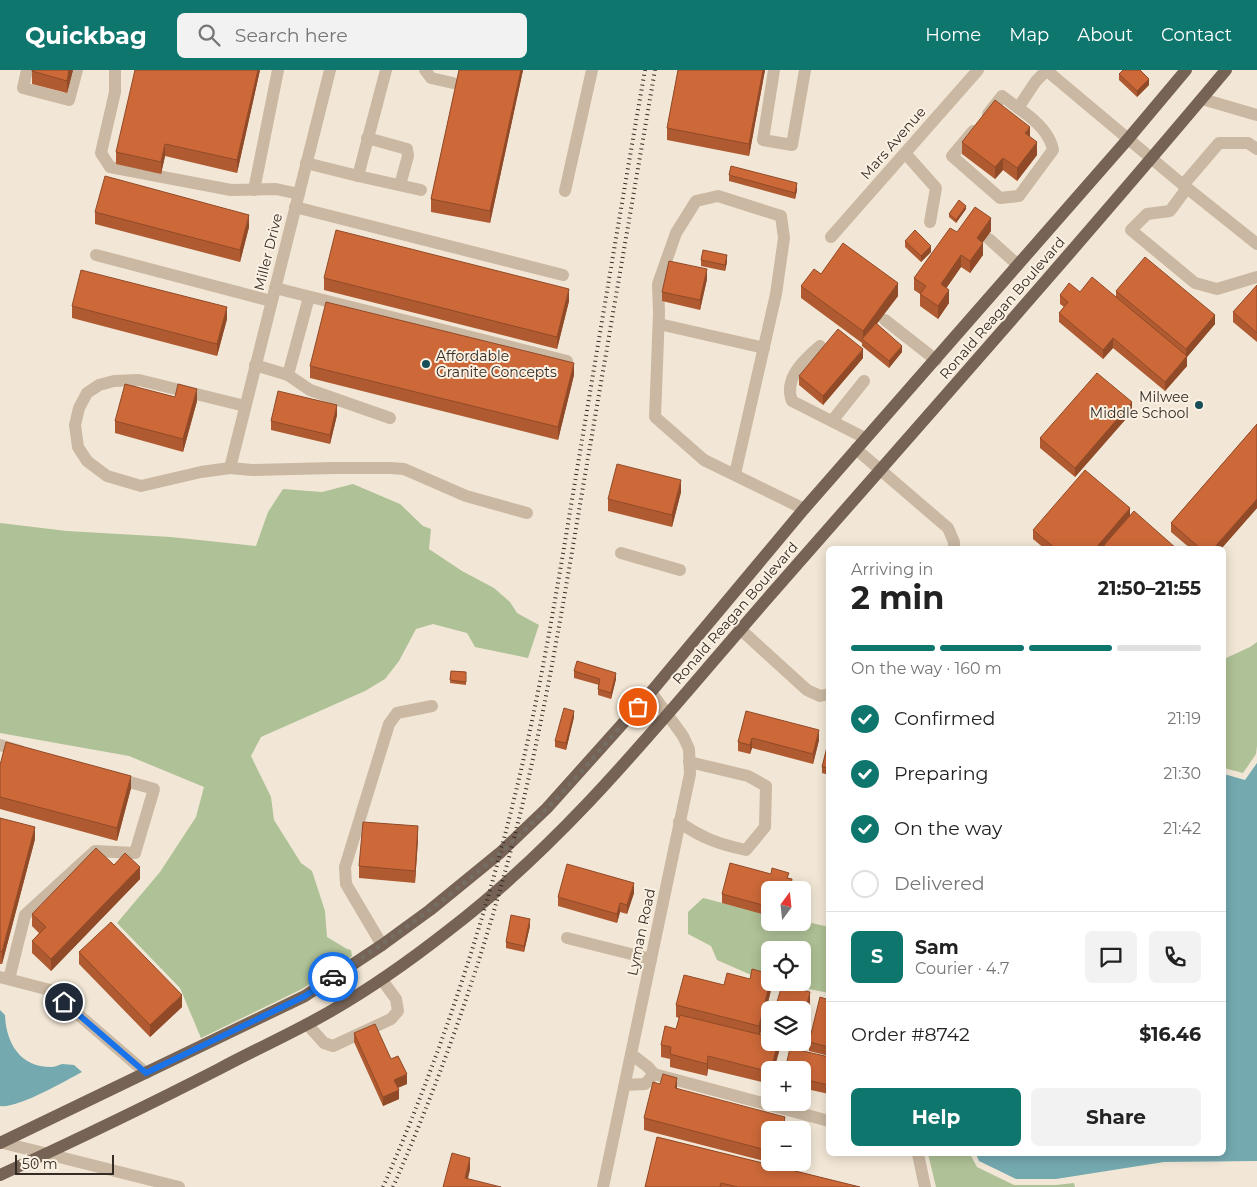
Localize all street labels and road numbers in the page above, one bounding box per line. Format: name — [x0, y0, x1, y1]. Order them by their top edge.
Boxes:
street label: Mars Avenue — [857, 103, 929, 183]
street label: Miller Drive — [250, 211, 286, 293]
street label: Ronald Reagan Boulevard — [935, 233, 1069, 383]
street label: Ronald Reagan Boulevard — [668, 538, 802, 688]
street label: Lyman Road — [623, 887, 659, 977]

